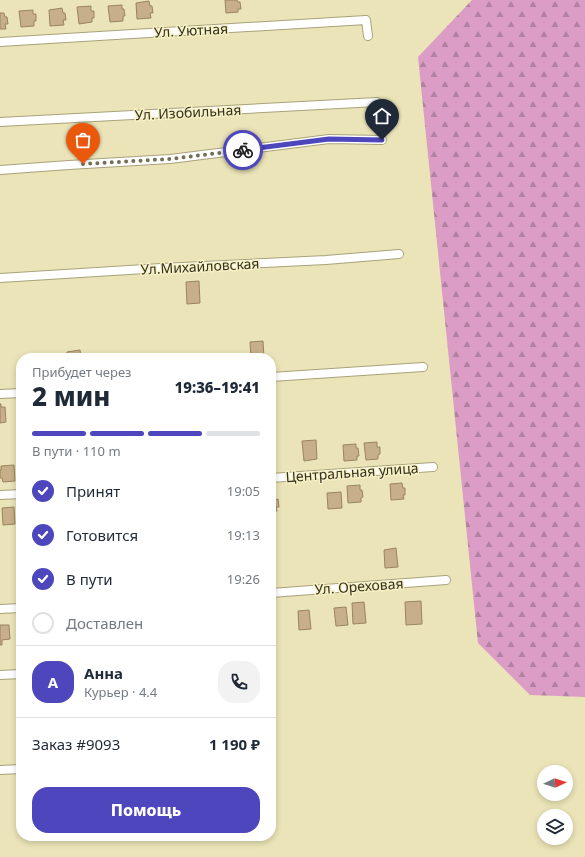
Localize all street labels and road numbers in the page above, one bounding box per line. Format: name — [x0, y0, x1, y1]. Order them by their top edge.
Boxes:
street label: Ул. Уютная — [154, 19, 228, 41]
street label: Ул. Изобильная — [134, 100, 242, 124]
street label: Ул.Михайловская — [140, 253, 260, 279]
street label: Центральная улица — [285, 458, 419, 486]
street label: Ул. Ореховая — [314, 573, 404, 599]

